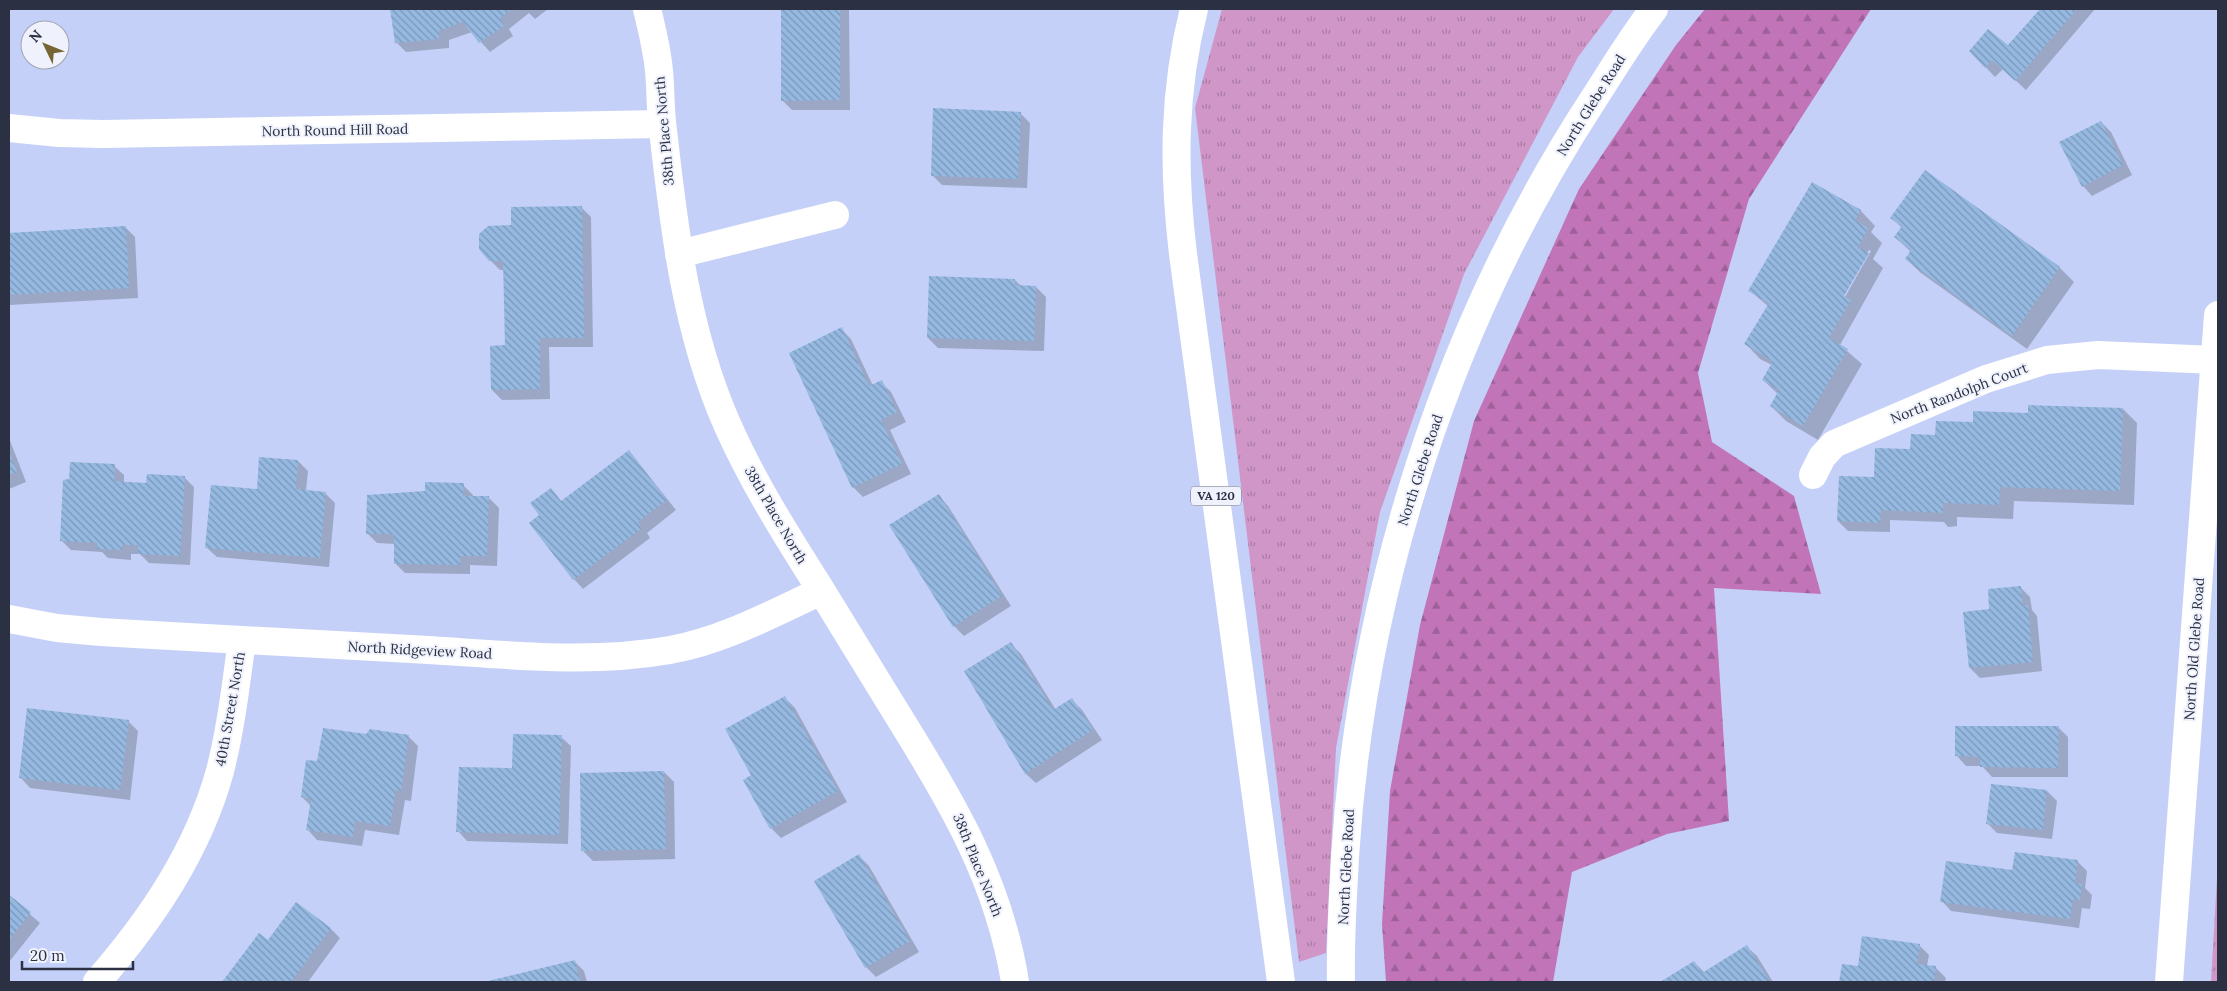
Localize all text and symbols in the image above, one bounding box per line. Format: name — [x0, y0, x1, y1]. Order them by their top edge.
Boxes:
north arrow — [20, 20, 70, 70]
text: N — [25, 26, 46, 46]
street label: North Glebe Road — [1553, 51, 1629, 159]
street label: 38th Place North — [650, 75, 678, 187]
street label: North Round Hill Road — [262, 120, 408, 140]
street label: North Randolph Court — [1888, 358, 2031, 427]
street label: North Glebe Road — [1393, 412, 1447, 528]
street label: 38th Place North — [741, 463, 811, 567]
road number: VA 120 — [1191, 486, 1241, 506]
street label: North Old Glebe Road — [2180, 577, 2208, 721]
street label: North Ridgeview Road — [347, 637, 493, 663]
street label: 40th Street North — [211, 650, 249, 768]
street label: North Glebe Road — [1334, 808, 1358, 926]
street label: 38th Place North — [949, 811, 1007, 919]
scale bar — [22, 938, 134, 970]
text: 20 m — [30, 946, 65, 965]

